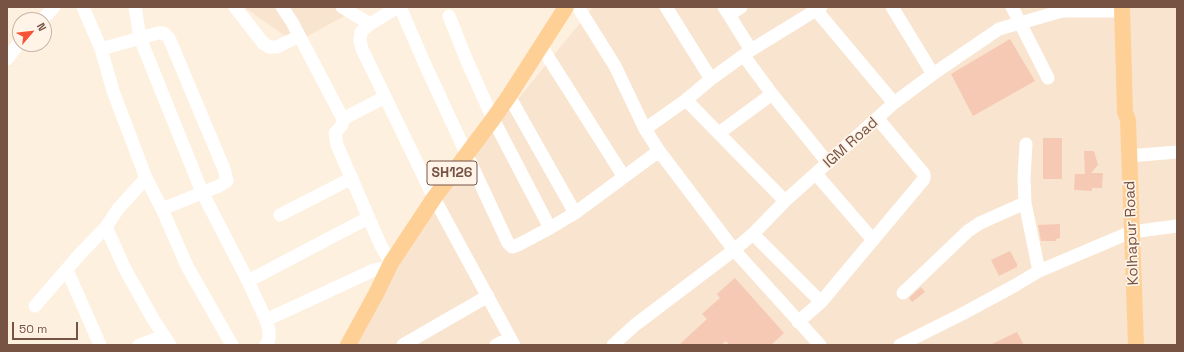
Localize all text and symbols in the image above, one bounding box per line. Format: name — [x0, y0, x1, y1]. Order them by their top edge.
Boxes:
north arrow — [12, 12, 52, 52]
text: N — [34, 20, 50, 33]
street label: IGM Road — [820, 114, 882, 172]
road number: SH126 — [427, 161, 477, 185]
street label: Kolhapur Road — [1121, 180, 1143, 286]
scale bar — [14, 314, 80, 340]
text: 50 m — [19, 321, 47, 337]

